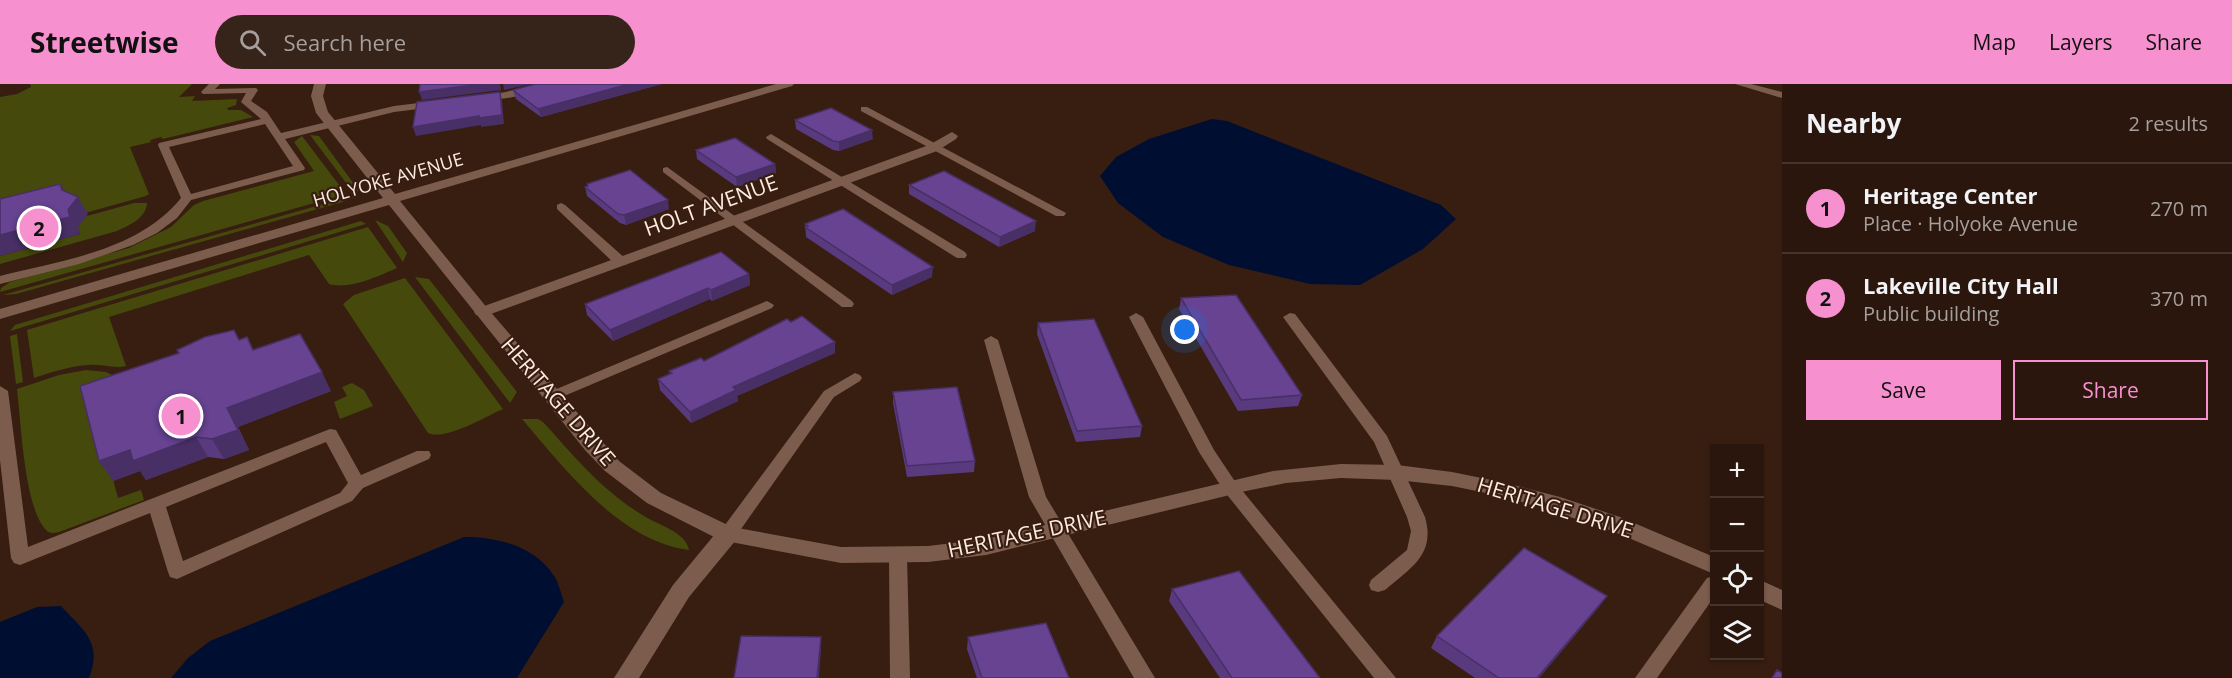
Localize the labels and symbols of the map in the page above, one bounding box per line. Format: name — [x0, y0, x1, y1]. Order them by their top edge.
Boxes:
street label: HOLYOKE AVENUE — [310, 146, 466, 212]
street label: HOLT AVENUE — [640, 168, 781, 242]
pin: 2 — [20, 206, 58, 250]
your location — [1170, 315, 1199, 344]
street label: HERITAGE DRIVE — [495, 331, 622, 471]
pin: 1 — [162, 394, 201, 438]
street label: HERITAGE DRIVE — [1474, 470, 1637, 544]
street label: HERITAGE DRIVE — [945, 503, 1109, 564]

